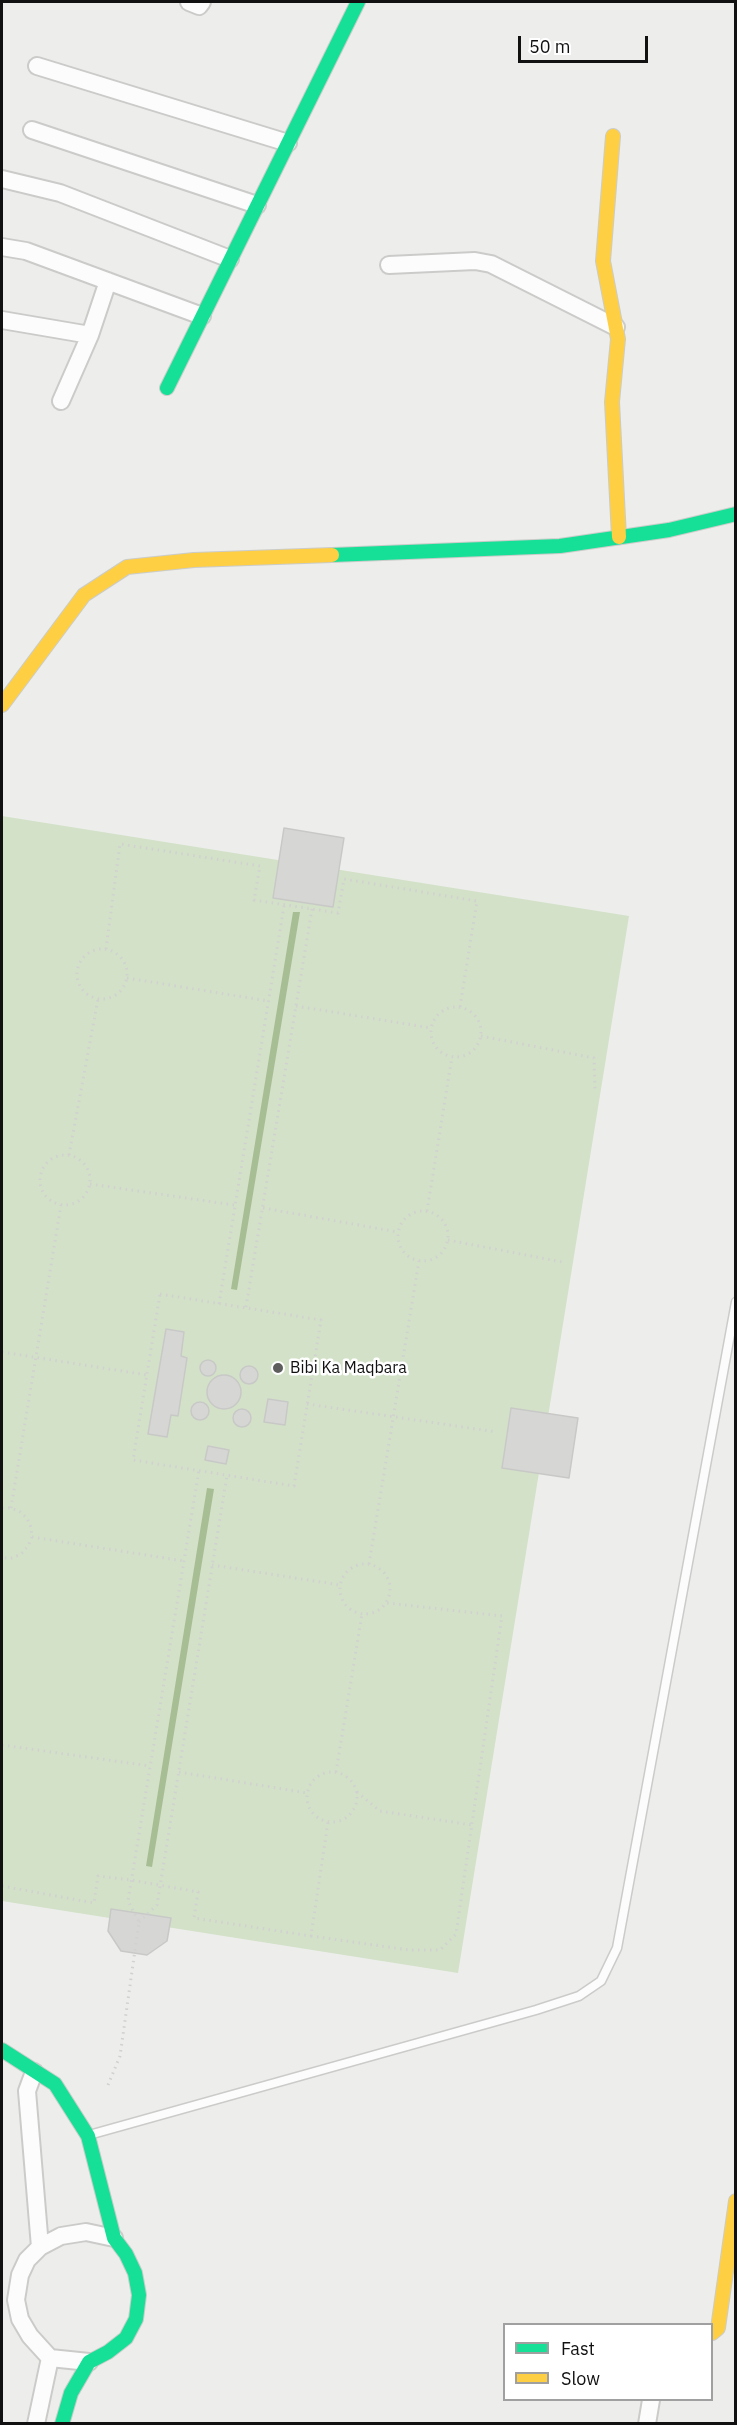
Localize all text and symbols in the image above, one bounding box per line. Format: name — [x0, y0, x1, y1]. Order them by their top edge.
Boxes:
scale bar — [521, 24, 652, 62]
text: 50 m — [529, 35, 571, 58]
place label: Bibi Ka Maqbara — [290, 1358, 407, 1378]
marker: Bibi Ka Maqbara — [271, 1361, 285, 1375]
legend — [503, 2323, 713, 2401]
text: Fast — [561, 2337, 595, 2360]
text: Slow — [561, 2367, 600, 2390]

